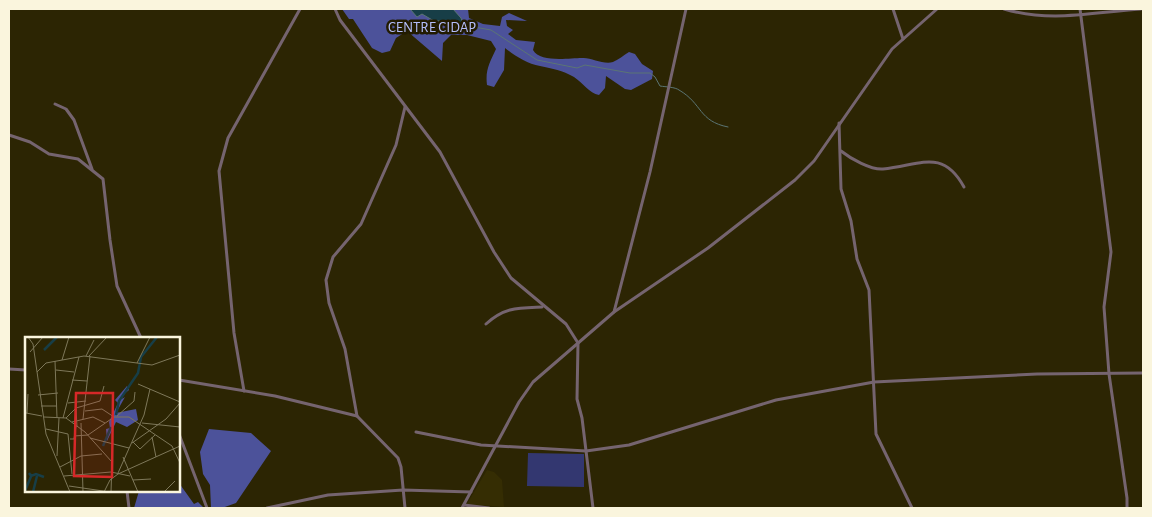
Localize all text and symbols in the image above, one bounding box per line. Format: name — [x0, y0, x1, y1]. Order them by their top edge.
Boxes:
park label: CENTRE CIDAP — [388, 20, 476, 35]
inset map — [25, 337, 180, 492]

